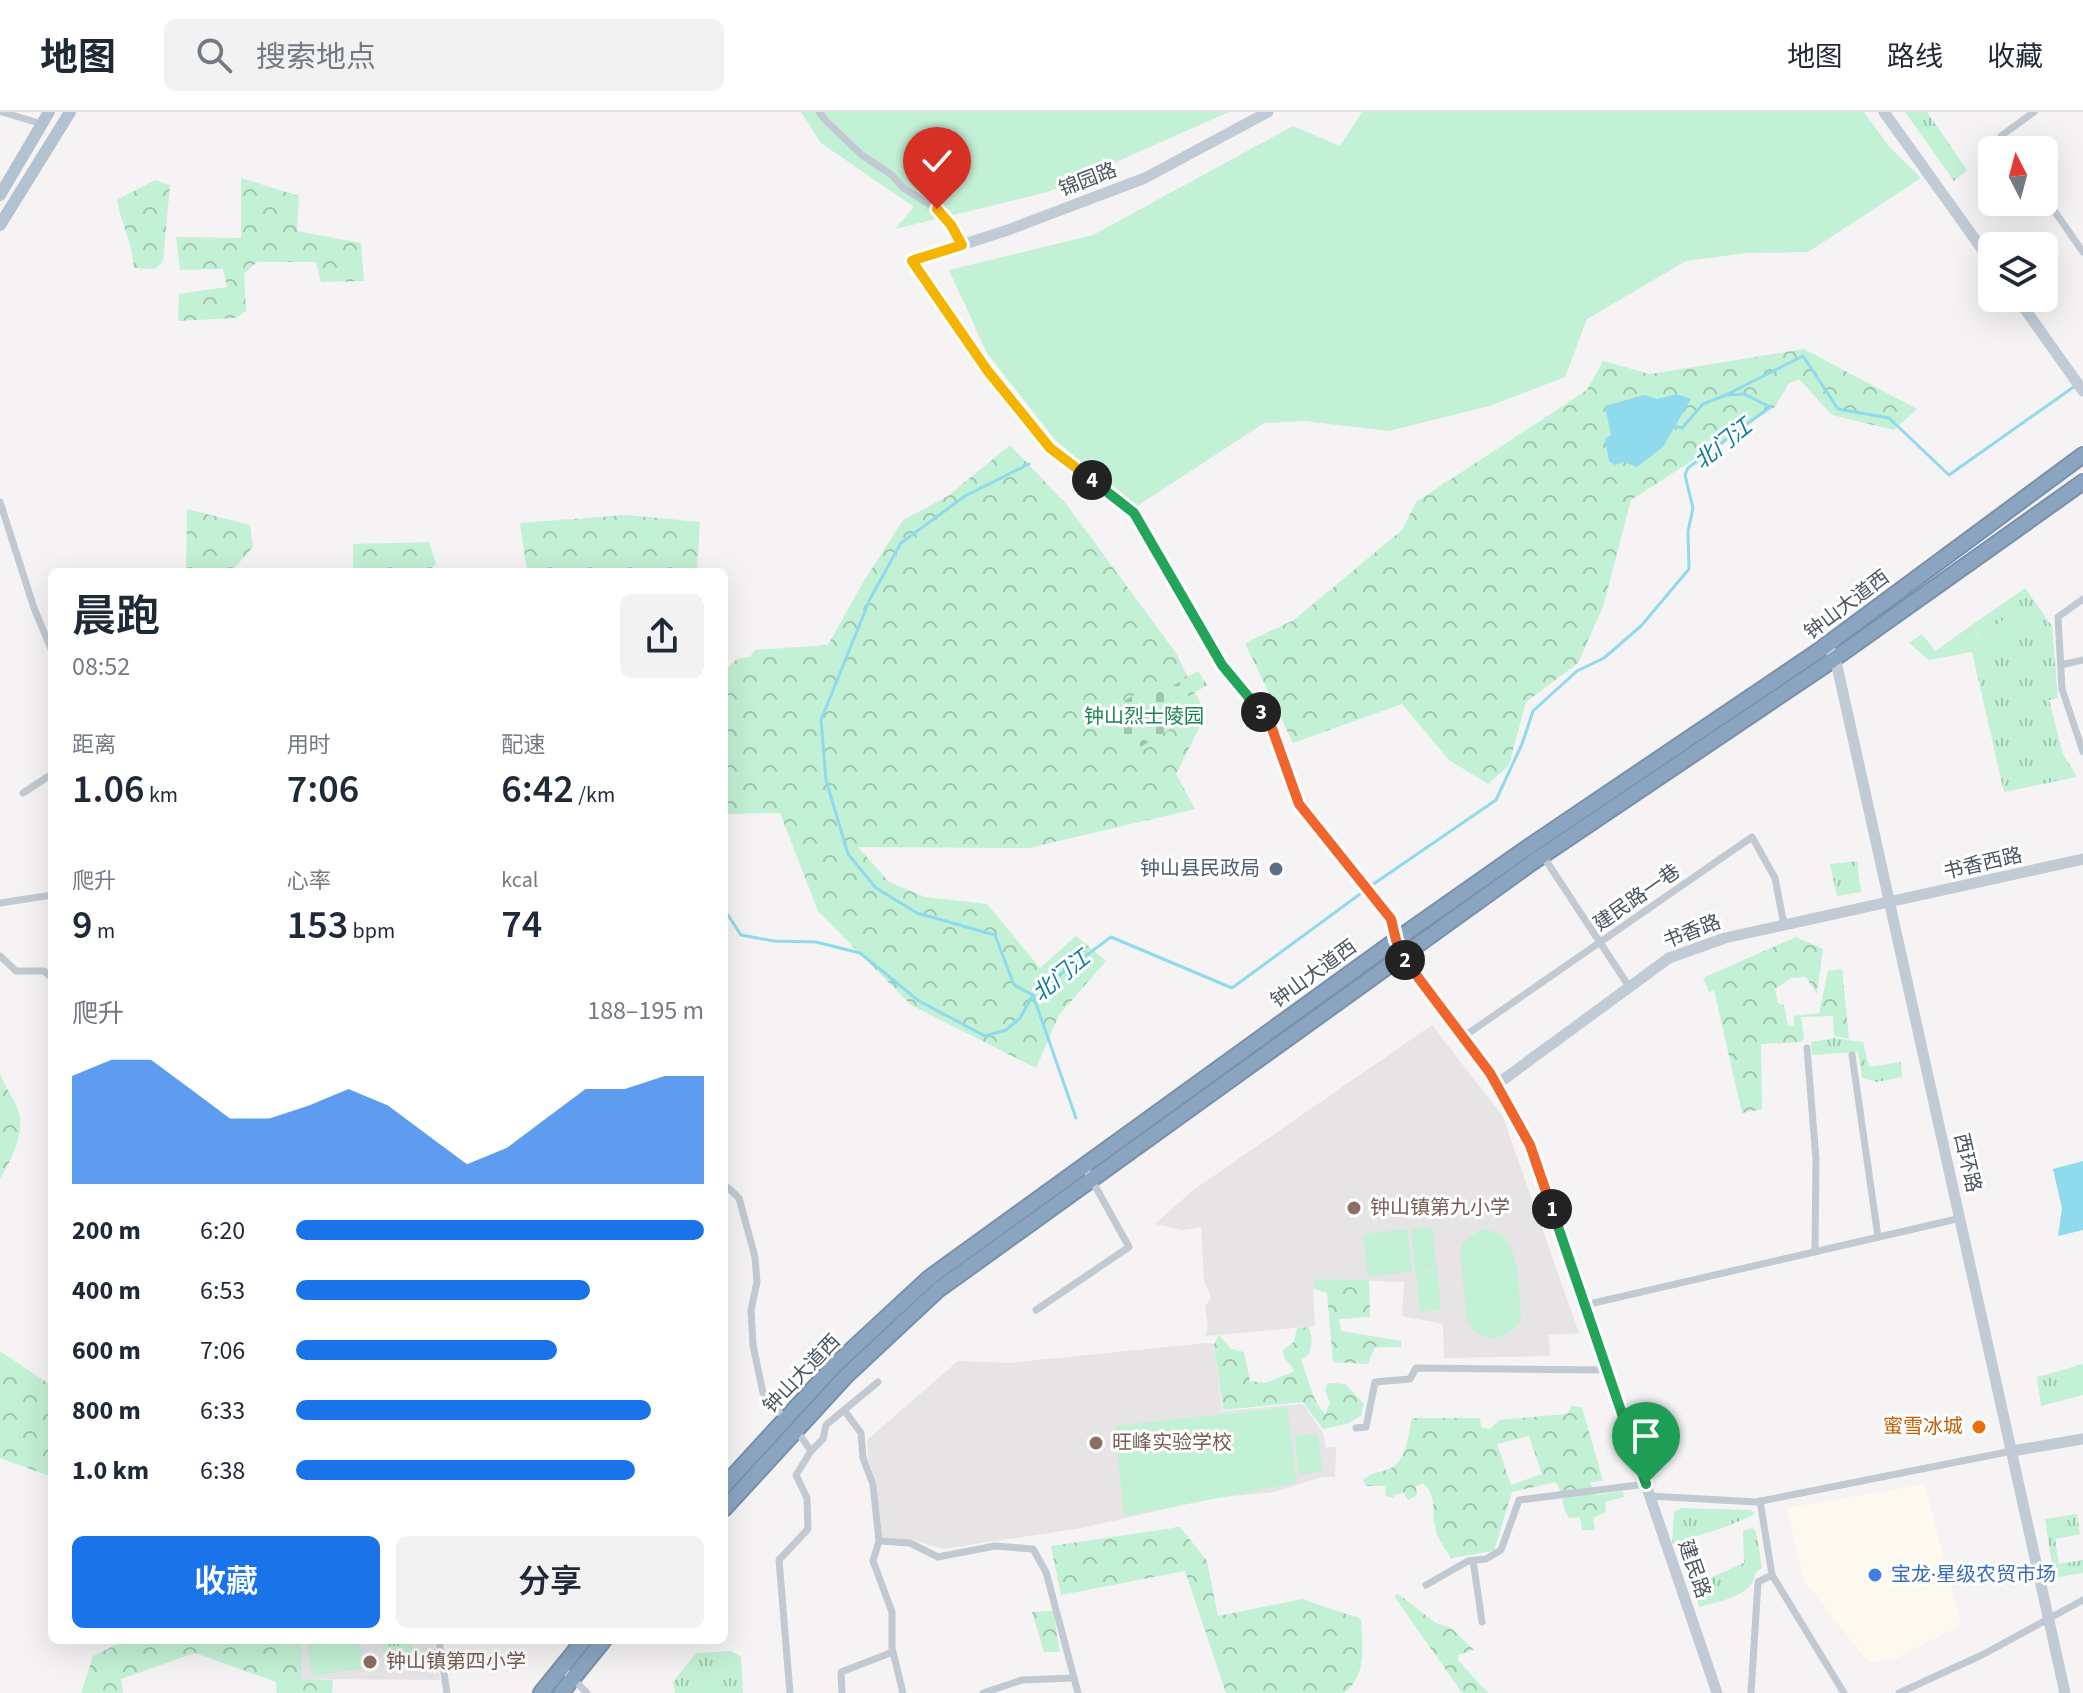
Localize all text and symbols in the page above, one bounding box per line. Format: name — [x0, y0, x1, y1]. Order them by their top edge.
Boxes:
search box — [164, 19, 724, 91]
text: 地图 — [40, 31, 116, 85]
icon: search — [192, 33, 236, 77]
text: 搜索地点 — [256, 36, 376, 79]
text: 地图 — [1787, 37, 1843, 77]
text: 路线 — [1887, 37, 1943, 77]
text: 收藏 — [1987, 37, 2043, 77]
pin — [903, 127, 971, 209]
north arrow — [1978, 136, 2058, 216]
map controls — [1978, 136, 2058, 312]
icon: check — [915, 139, 959, 183]
street label: 锦园路 — [1055, 156, 1121, 204]
button: layers — [1978, 232, 2058, 312]
water label: 北门江 — [1687, 410, 1760, 477]
pin: 4 — [1072, 460, 1112, 500]
text: 4 — [1086, 464, 1098, 496]
street label: 钟山大道西 — [1799, 564, 1895, 646]
text: 晨跑 — [72, 586, 160, 649]
button: share — [620, 594, 704, 678]
text: 08:52 — [72, 648, 130, 685]
pin: 3 — [1241, 692, 1281, 732]
text: 3 — [1255, 696, 1267, 728]
park label: 钟山烈士陵园 — [1084, 703, 1204, 731]
text: 距离 — [72, 729, 116, 761]
text: 用时 — [287, 729, 331, 761]
text: 配速 — [501, 729, 545, 761]
text: 1.06 — [72, 761, 145, 818]
text: 7:06 — [287, 761, 359, 818]
text: 6:42 — [501, 761, 574, 818]
text: km — [145, 779, 178, 811]
text: /km — [574, 779, 615, 811]
street label: 书香西路 — [1941, 841, 2025, 887]
place label: 钟山县民政局 — [1140, 855, 1260, 883]
street label: 建民路一巷 — [1588, 858, 1686, 938]
marker: 钟山县民政局 — [1267, 860, 1285, 878]
text: kcal — [501, 864, 538, 896]
text: 爬升 — [72, 865, 116, 897]
text: 心率 — [287, 865, 331, 897]
text: 74 — [501, 896, 542, 953]
text: 9 — [72, 897, 93, 954]
text: 153 — [287, 897, 348, 954]
street label: 书香路 — [1659, 908, 1725, 956]
text: m — [93, 915, 115, 947]
text: bpm — [348, 915, 395, 947]
street label: 钟山大道西 — [1265, 933, 1363, 1015]
pin: 2 — [1385, 940, 1425, 980]
water label: 北门江 — [1025, 942, 1098, 1009]
text: 2 — [1399, 944, 1411, 976]
text: 188–195 m — [587, 992, 704, 1029]
text: 爬升 — [72, 995, 124, 1032]
street label: 西环路 — [1947, 1131, 1987, 1195]
pin: 1 — [1532, 1189, 1572, 1229]
text: 1 — [1546, 1193, 1558, 1225]
place label: 钟山镇第九小学 — [1370, 1194, 1510, 1222]
marker: 钟山镇第九小学 — [1345, 1199, 1363, 1217]
text: 200 m — [72, 1212, 141, 1249]
text: 6:20 — [200, 1212, 245, 1249]
text: 400 m — [72, 1272, 141, 1309]
text: 6:53 — [200, 1272, 245, 1309]
street label: 钟山大道西 — [757, 1328, 847, 1420]
text: 600 m — [72, 1332, 141, 1369]
text: 7:06 — [200, 1332, 245, 1369]
text: 800 m — [72, 1392, 141, 1429]
text: 6:33 — [200, 1392, 245, 1429]
pin — [1612, 1402, 1680, 1484]
place label: 蜜雪冰城 — [1883, 1413, 1963, 1441]
icon: arrive — [1624, 1414, 1668, 1458]
marker: 蜜雪冰城 — [1970, 1418, 1988, 1436]
place label: 旺峰实验学校 — [1112, 1429, 1232, 1457]
marker: 旺峰实验学校 — [1087, 1434, 1105, 1452]
text: 1.0 km — [72, 1452, 149, 1489]
text: 6:38 — [200, 1452, 245, 1489]
button: 收藏 — [72, 1536, 380, 1628]
button: 分享 — [396, 1536, 704, 1628]
street label: 建民路 — [1671, 1536, 1717, 1602]
place label: 宝龙·星级农贸市场 — [1891, 1561, 2056, 1589]
marker: 宝龙·星级农贸市场 — [1866, 1566, 1884, 1584]
place label: 钟山镇第四小学 — [386, 1648, 526, 1676]
marker: 钟山镇第四小学 — [361, 1653, 379, 1671]

